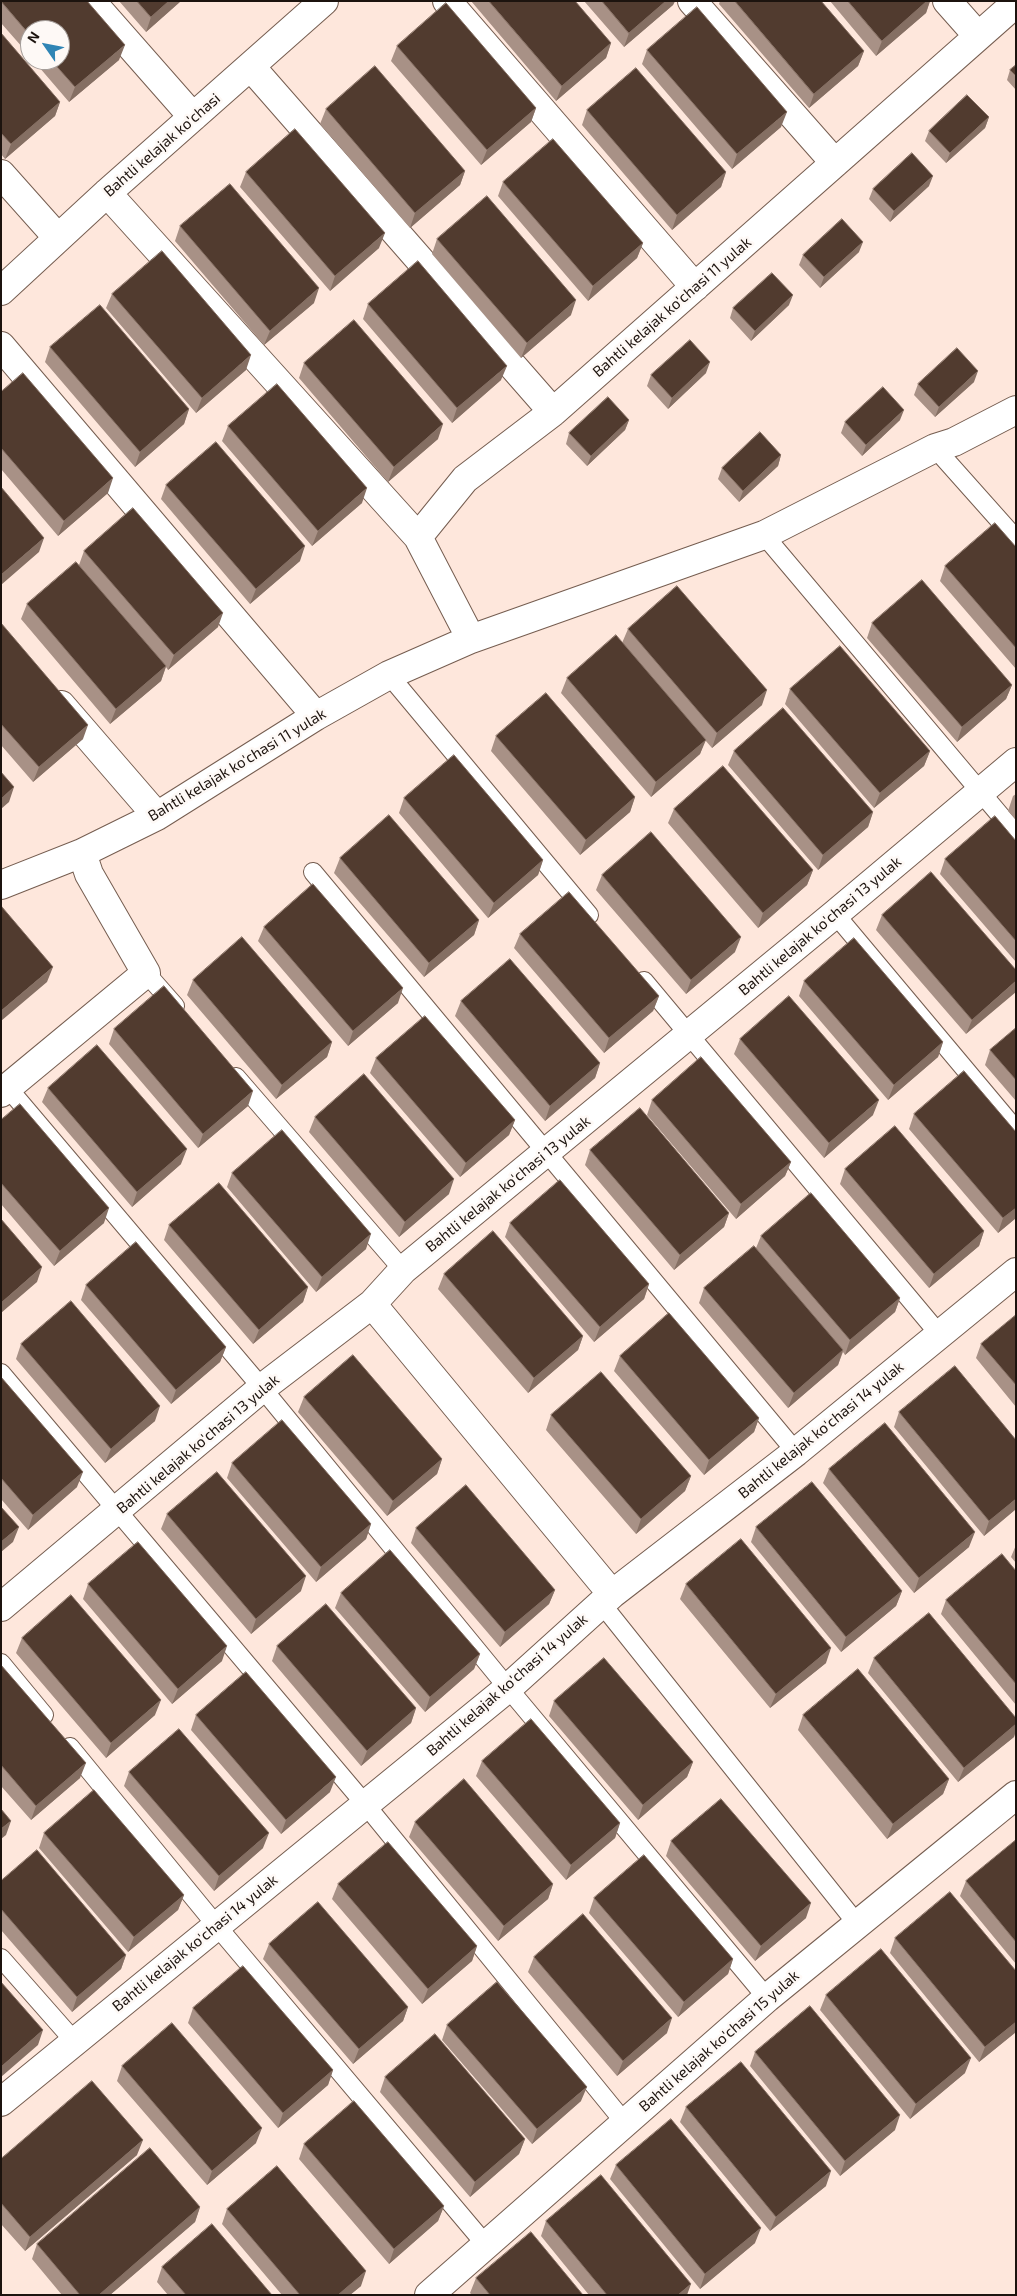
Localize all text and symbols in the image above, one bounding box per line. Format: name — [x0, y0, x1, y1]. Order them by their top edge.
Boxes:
north arrow — [20, 20, 70, 70]
text: N — [23, 28, 43, 46]
street label: Bahtli kelajak ko'chasi — [100, 89, 224, 201]
street label: Bahtli kelajak ko'chasi 11 yulak — [589, 233, 755, 381]
street label: Bahtli kelajak ko'chasi 11 yulak — [145, 705, 329, 825]
street label: Bahtli kelajak ko'chasi 13 yulak — [735, 853, 905, 999]
street label: Bahtli kelajak ko'chasi 13 yulak — [422, 1112, 594, 1256]
street label: Bahtli kelajak ko'chasi 14 yulak — [735, 1358, 907, 1502]
street label: Bahtli kelajak ko'chasi 13 yulak — [113, 1371, 283, 1517]
street label: Bahtli kelajak ko'chasi 14 yulak — [423, 1610, 591, 1760]
street label: Bahtli kelajak ko'chasi 14 yulak — [109, 1871, 281, 2015]
street label: Bahtli kelajak ko'chasi 15 yulak — [635, 1967, 803, 2115]

